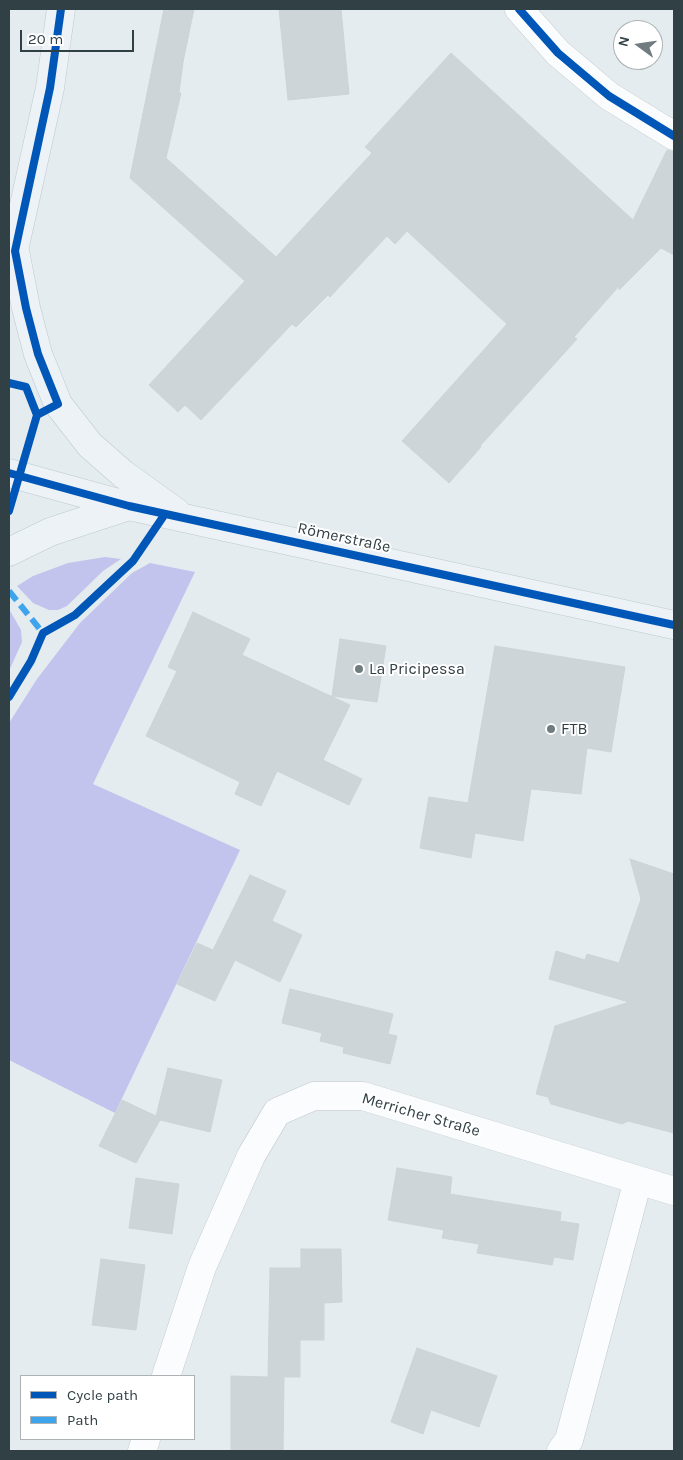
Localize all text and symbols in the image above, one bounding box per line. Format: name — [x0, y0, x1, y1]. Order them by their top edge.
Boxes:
scale bar — [22, 20, 136, 52]
north arrow — [613, 20, 663, 70]
text: 20 m — [28, 30, 63, 48]
text: N — [614, 35, 633, 48]
street label: Römerstraße — [296, 519, 392, 557]
place label: La Pricipessa — [369, 659, 465, 679]
marker: La Pricipessa — [353, 663, 365, 675]
place label: FTB — [561, 719, 587, 739]
marker: FTB — [545, 723, 557, 735]
street label: Merricher Straße — [360, 1089, 482, 1141]
legend — [20, 1375, 195, 1440]
text: Cycle path — [67, 1386, 138, 1404]
text: Path — [67, 1411, 98, 1429]

